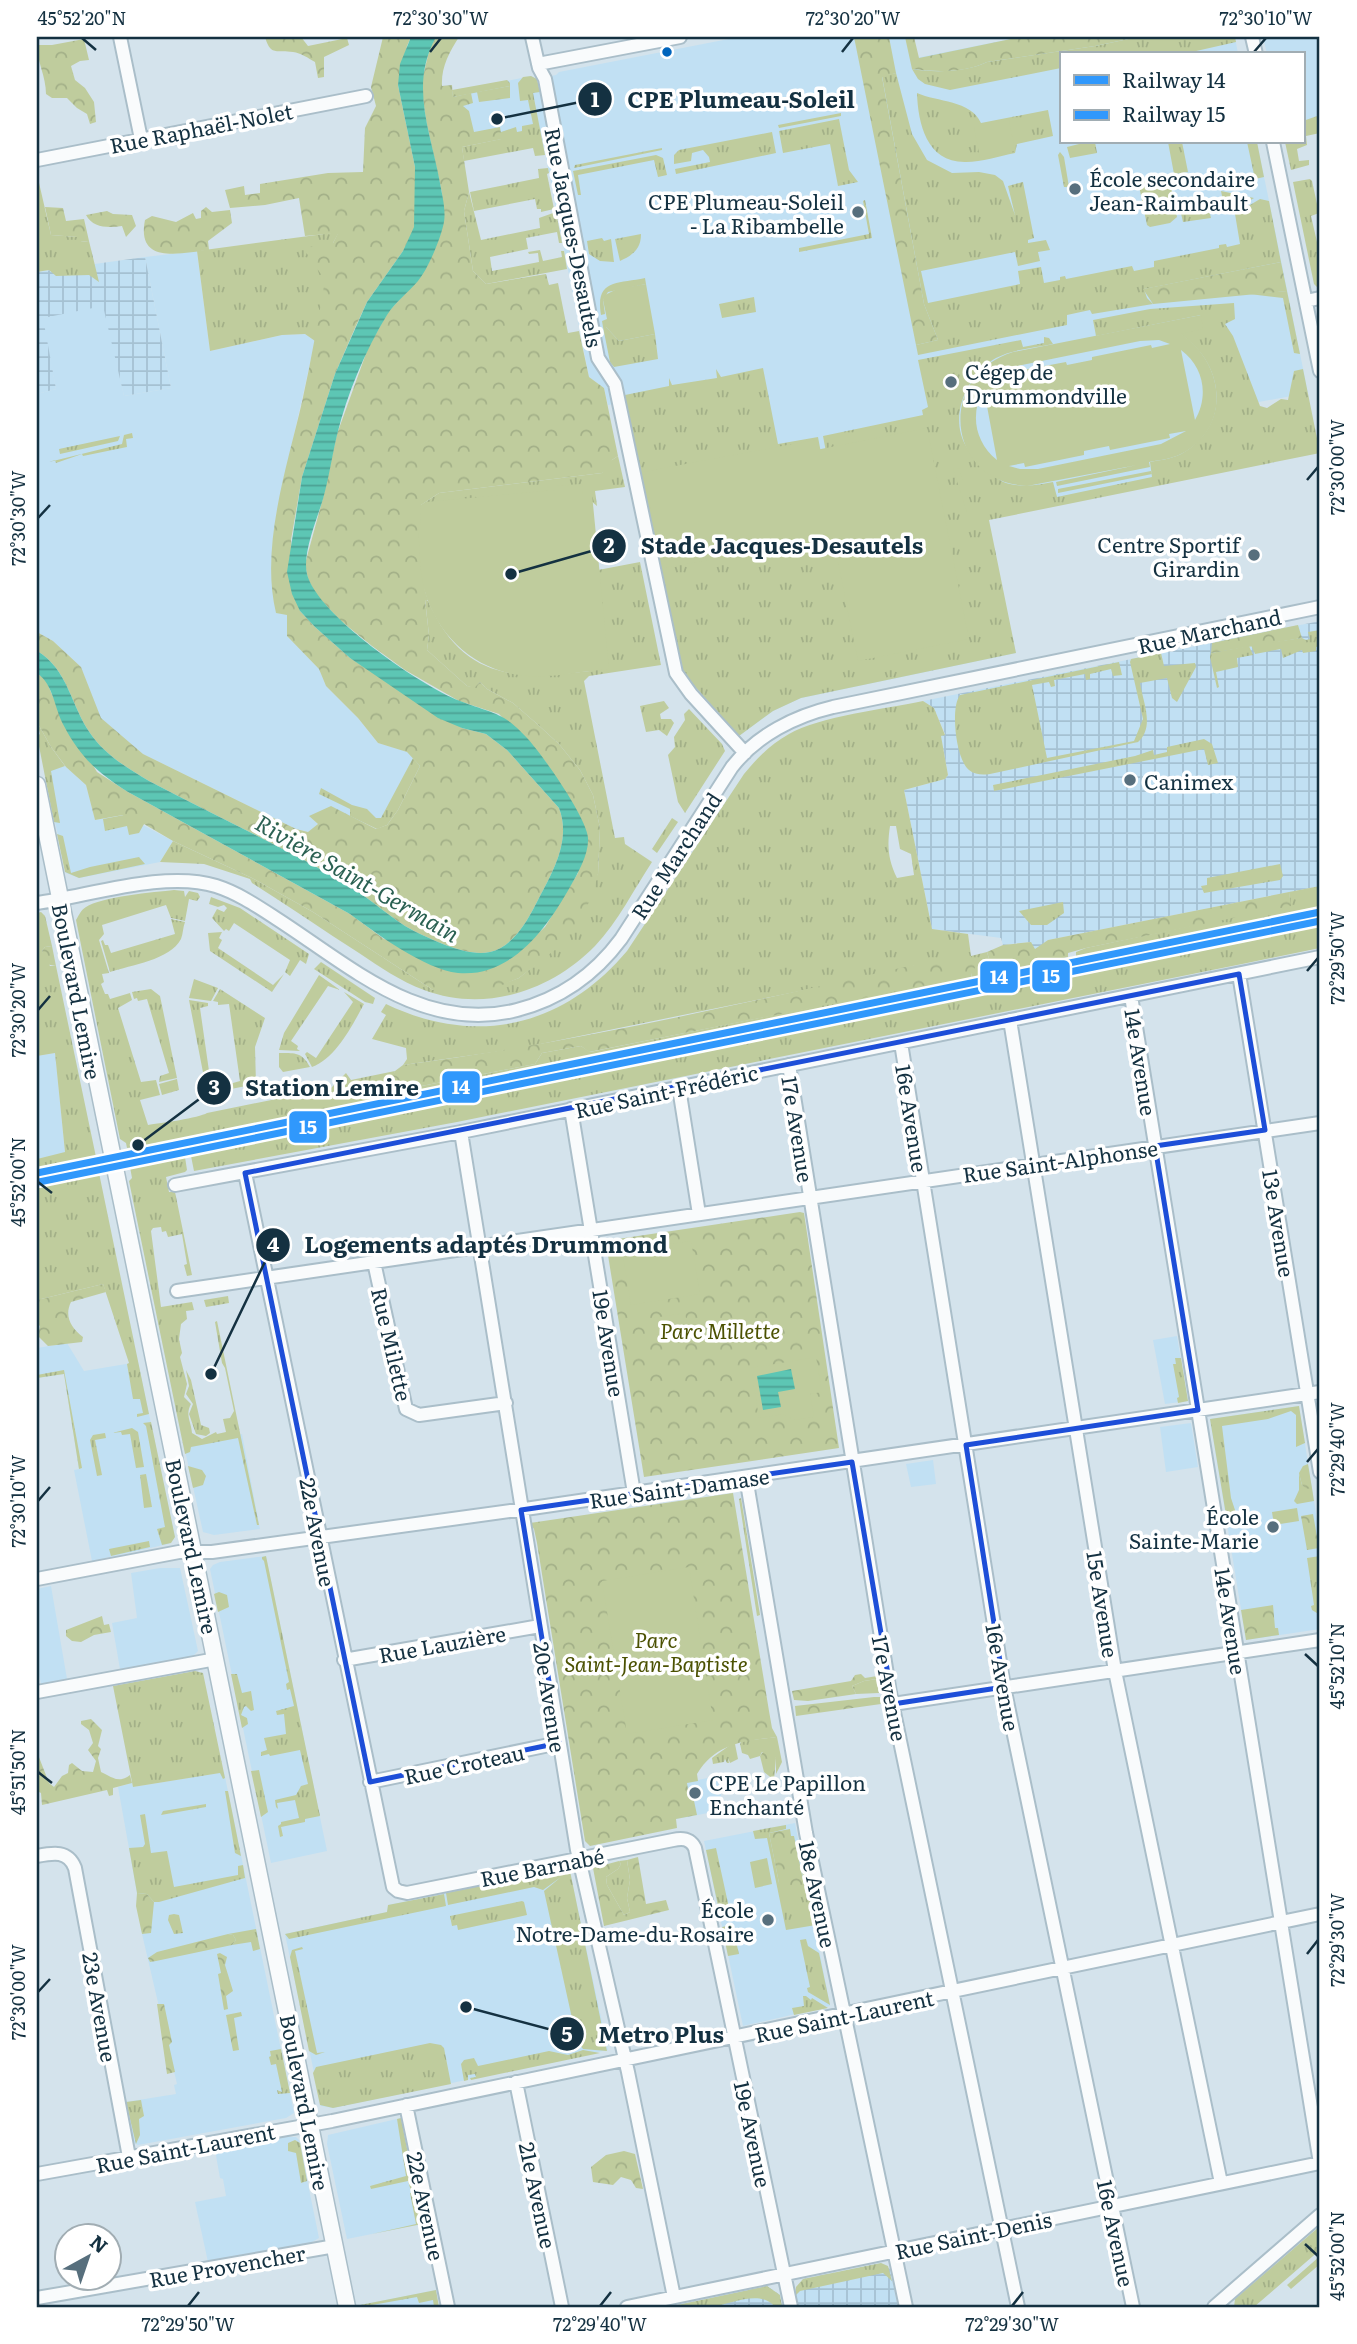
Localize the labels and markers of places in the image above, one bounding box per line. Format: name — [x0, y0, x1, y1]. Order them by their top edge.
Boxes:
unlabelled marker — [660, 45, 674, 59]
callout: CPE Plumeau-Soleil — [578, 77, 868, 121]
place label: École secondaire Jean-Raimbault — [1089, 162, 1255, 217]
marker: École secondaire Jean-Raimbault — [1067, 181, 1083, 197]
place label: CPE Plumeau-Soleil - La Ribambelle — [648, 185, 844, 240]
marker: CPE Plumeau-Soleil - La Ribambelle — [850, 204, 866, 220]
place label: Cégep de Drummondville — [965, 355, 1127, 410]
marker: Cégep de Drummondville — [943, 374, 959, 390]
callout: Stade Jacques-Desautels — [592, 524, 938, 568]
place label: Centre Sportif Girardin — [1097, 528, 1242, 583]
marker: Centre Sportif Girardin — [1246, 547, 1262, 563]
place label: Canimex — [1144, 765, 1234, 796]
marker: Canimex — [1122, 772, 1138, 788]
callout: Station Lemire — [196, 1066, 433, 1110]
callout: Logements adaptés Drummond — [255, 1223, 682, 1267]
place label: École Sainte-Marie — [1129, 1500, 1259, 1555]
marker: École Sainte-Marie — [1265, 1519, 1281, 1535]
place label: CPE Le Papillon Enchanté — [709, 1766, 866, 1821]
marker: CPE Le Papillon Enchanté — [687, 1785, 703, 1801]
place label: École Notre-Dame-du-Rosaire — [515, 1893, 754, 1948]
marker: École Notre-Dame-du-Rosaire — [760, 1912, 776, 1928]
callout: Metro Plus — [549, 2012, 739, 2056]

